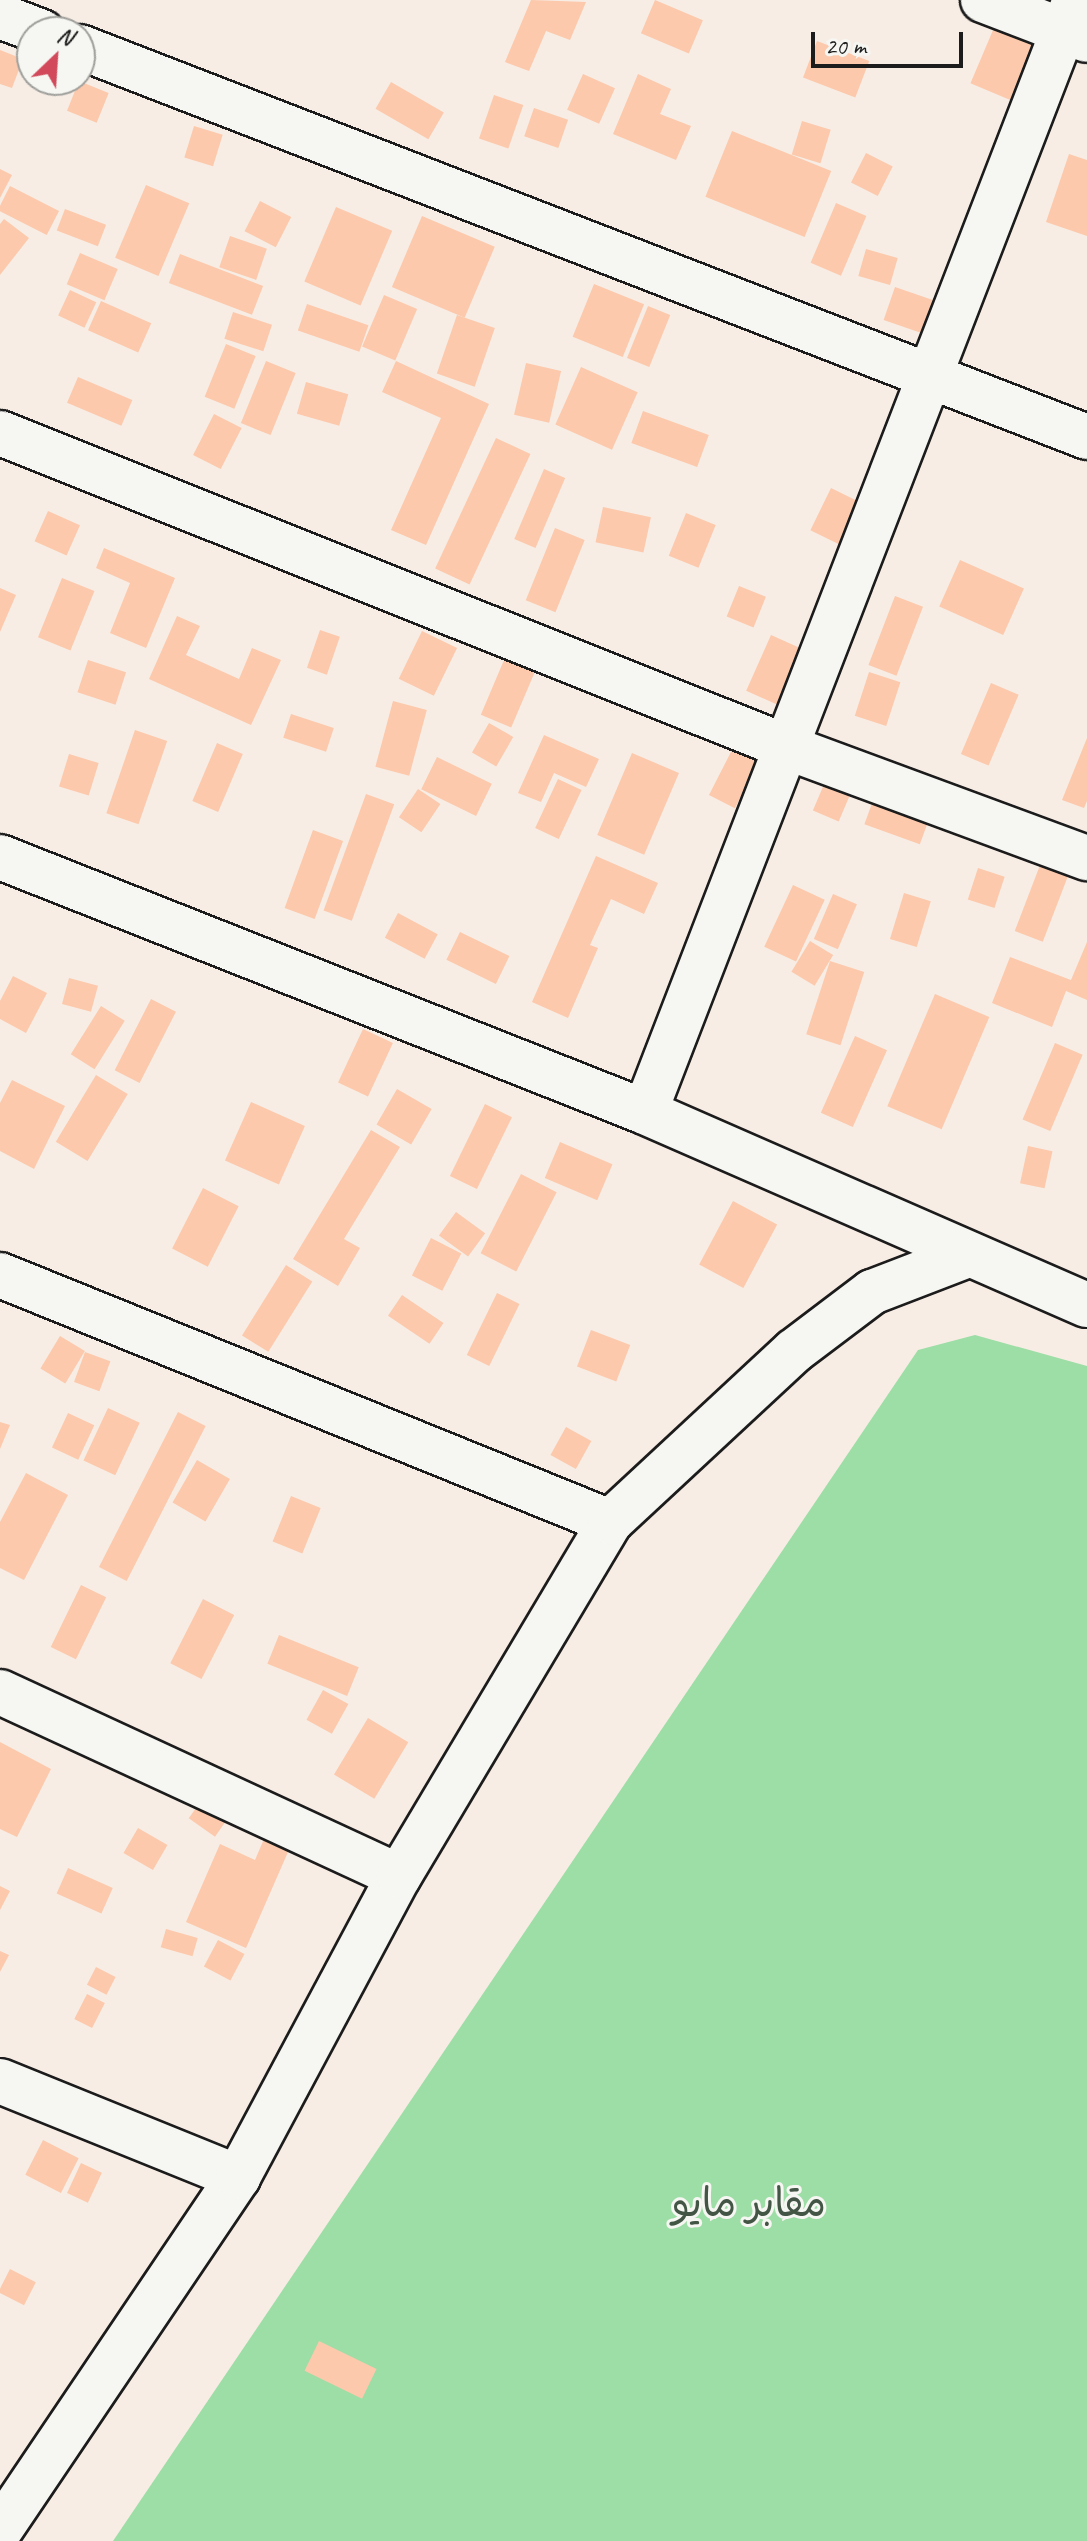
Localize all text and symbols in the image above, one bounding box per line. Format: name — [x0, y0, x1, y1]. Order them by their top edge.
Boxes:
north arrow — [16, 16, 96, 96]
scale bar — [815, 16, 967, 66]
text: N — [53, 20, 77, 52]
text: 20 m — [825, 31, 866, 61]
park label: مقابر مايو — [672, 2179, 826, 2227]

